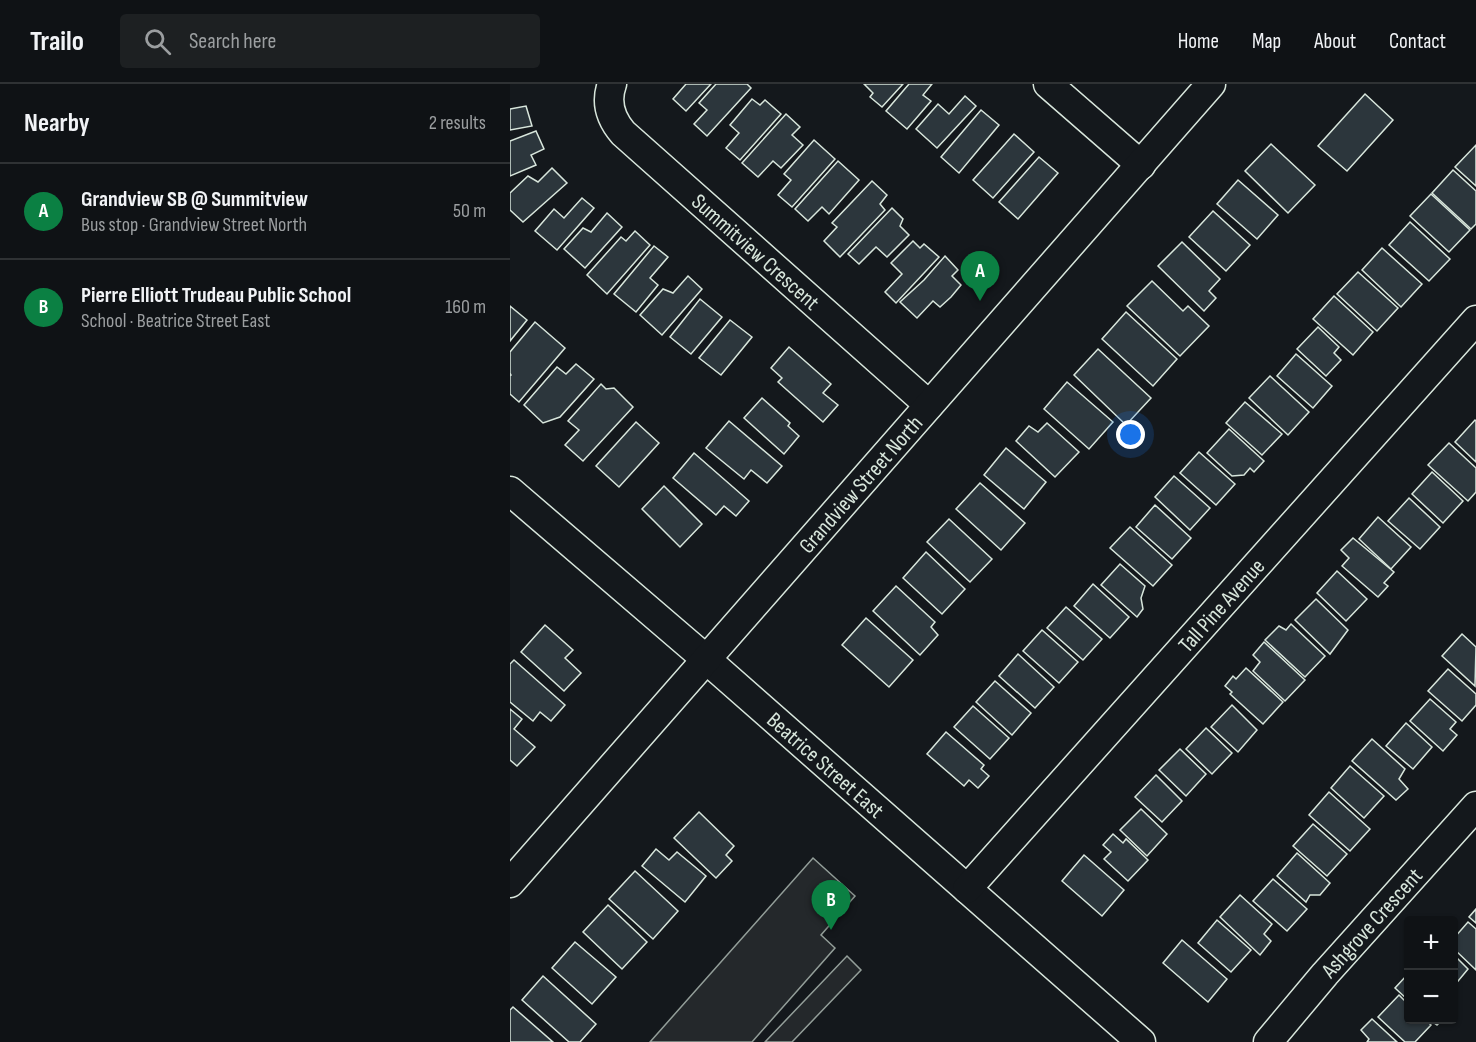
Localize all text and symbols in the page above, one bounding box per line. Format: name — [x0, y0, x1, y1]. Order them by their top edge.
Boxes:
search box — [120, 14, 540, 68]
text: Trailo — [30, 25, 84, 58]
icon: search — [141, 25, 174, 58]
text: Search here — [189, 28, 276, 55]
text: Home — [1178, 29, 1219, 54]
text: Map — [1252, 29, 1281, 54]
text: About — [1314, 29, 1356, 54]
text: Contact — [1389, 29, 1446, 54]
text: Nearby — [24, 108, 90, 139]
text: 2 results — [429, 111, 486, 135]
text: Grandview SB @ Summitview — [81, 186, 308, 213]
street label: Summitview Crescent — [686, 188, 825, 317]
text: A — [39, 199, 48, 223]
text: 50 m — [453, 199, 486, 223]
text: Bus stop · Grandview Street North — [81, 213, 307, 237]
pin: A — [960, 252, 1000, 301]
text: Pierre Elliott Trudeau Public School — [81, 282, 351, 309]
text: B — [39, 295, 48, 319]
text: 160 m — [445, 295, 486, 319]
text: School · Beatrice Street East — [81, 309, 270, 333]
street label: Grandview Street North — [794, 410, 929, 559]
your location — [1116, 420, 1145, 449]
street label: Tall Pine Avenue — [1173, 554, 1271, 659]
street label: Beatrice Street East — [761, 707, 889, 825]
street label: Ashgrove Crescent — [1315, 863, 1429, 985]
pin: B — [812, 880, 850, 930]
map controls — [1404, 916, 1458, 1024]
button: + — [1404, 916, 1458, 970]
button: − — [1404, 970, 1458, 1024]

